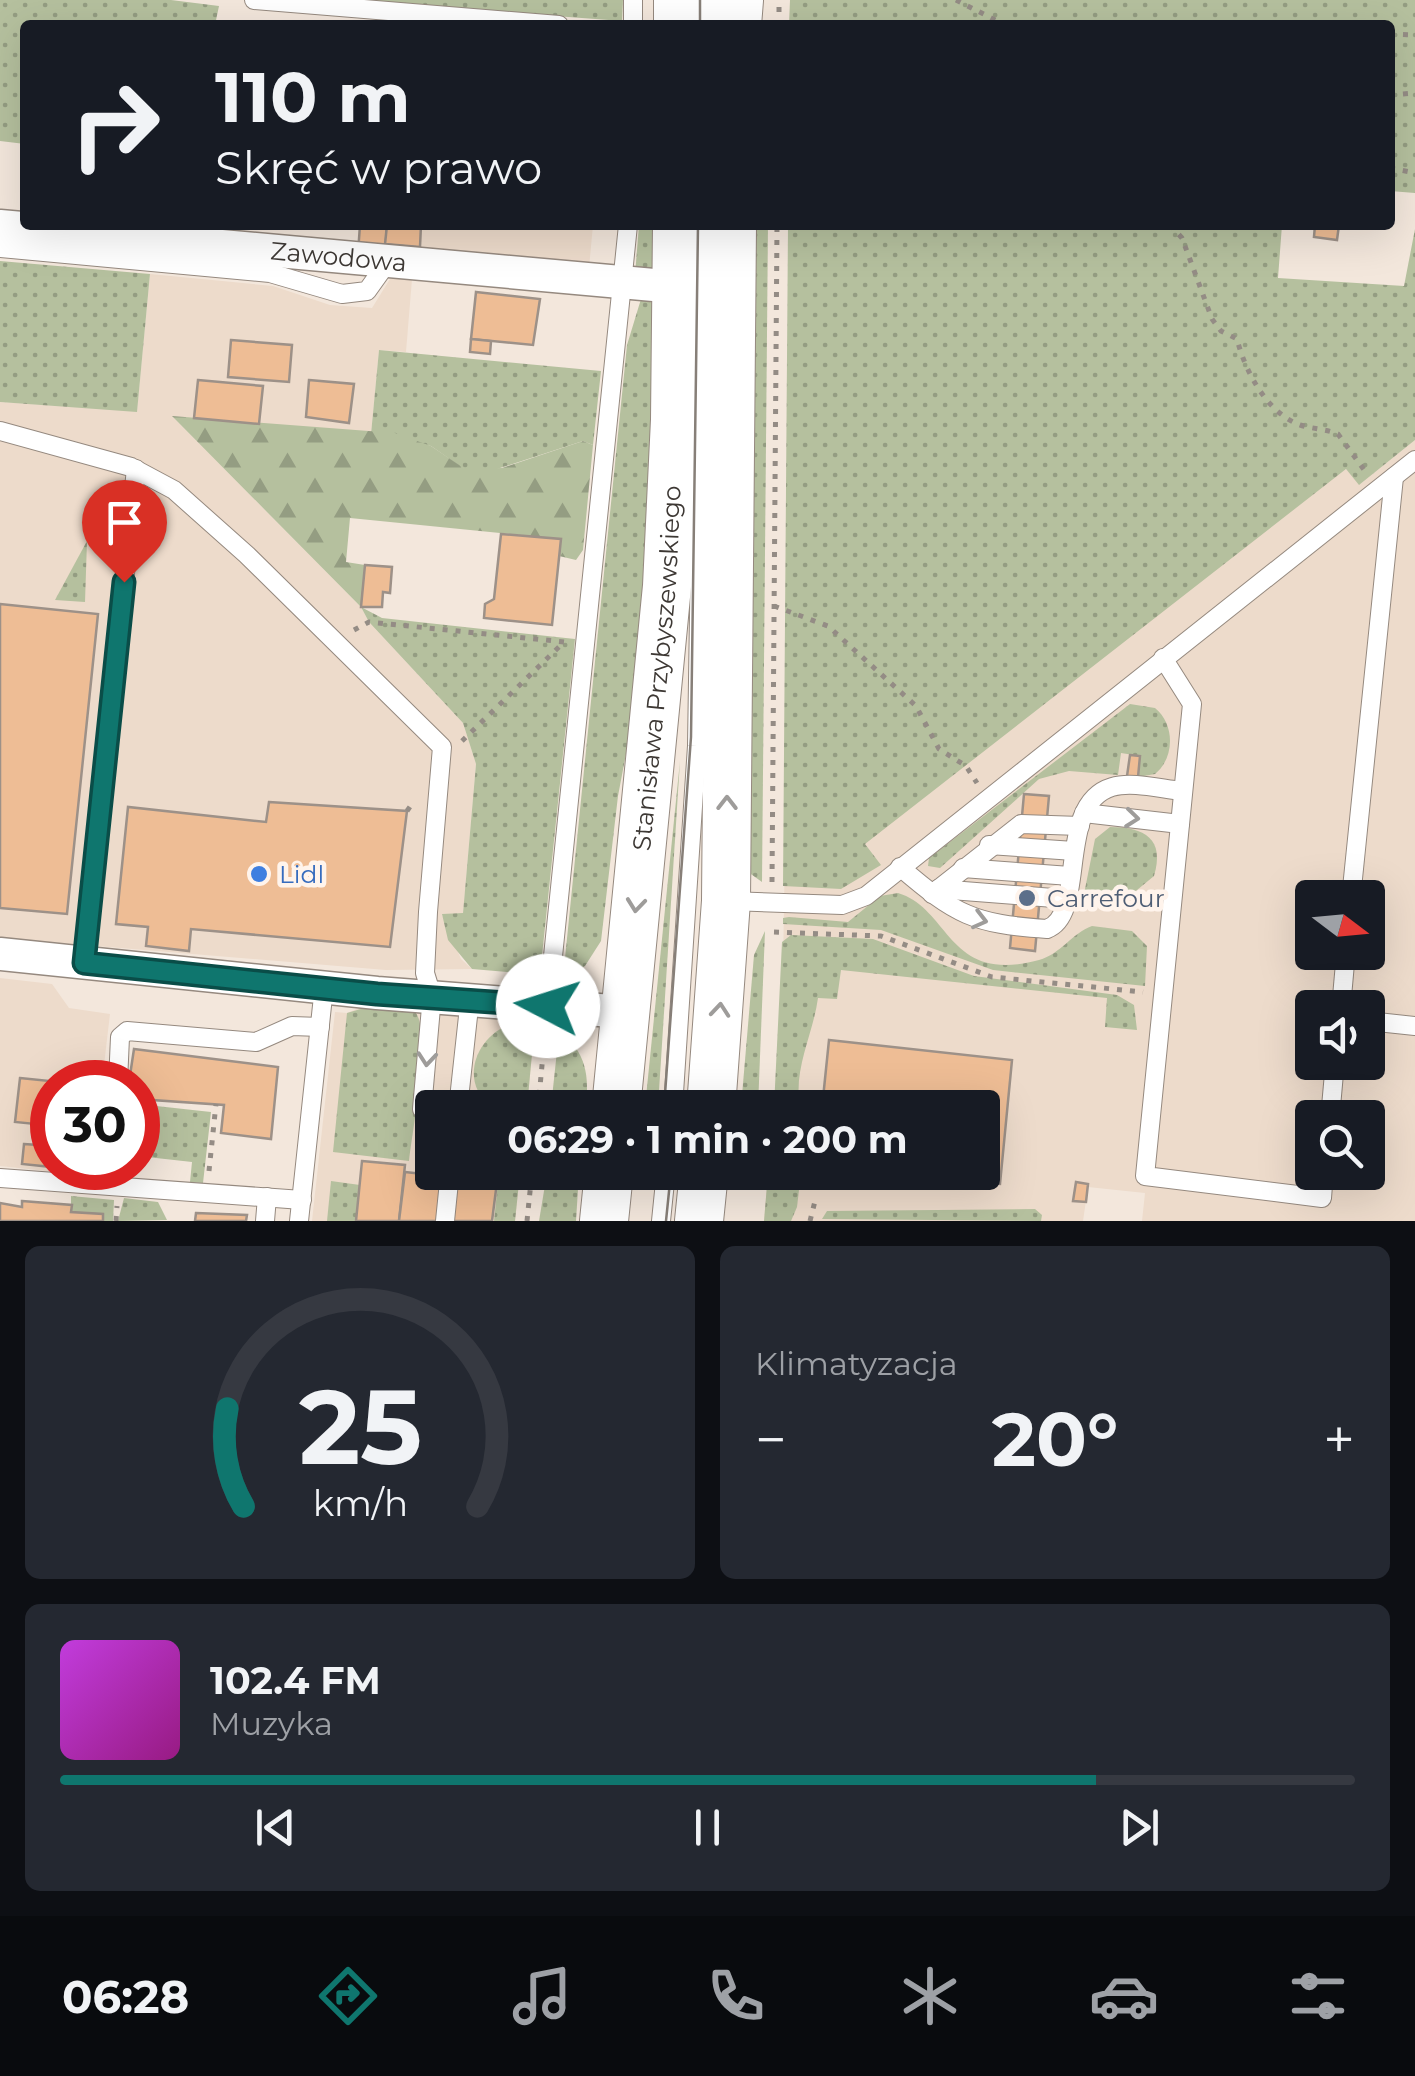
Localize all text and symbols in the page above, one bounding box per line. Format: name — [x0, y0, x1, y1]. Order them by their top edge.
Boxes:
text: 110 m — [215, 54, 411, 140]
icon: right — [50, 60, 180, 190]
text: Skręć w prawo — [215, 140, 542, 195]
street label: Zawodowa — [269, 235, 408, 278]
pin — [82, 480, 167, 583]
street label: Stanisława Przybyszewskiego — [626, 485, 687, 852]
icon: arrive — [97, 495, 152, 550]
one-way arrow — [716, 795, 738, 810]
one-way arrow — [1124, 807, 1140, 829]
place label: Lidl — [279, 859, 324, 889]
marker: Lidl — [248, 863, 270, 885]
north arrow — [1295, 880, 1385, 970]
map controls — [1295, 880, 1385, 1190]
place label: Carrefour — [1047, 883, 1165, 913]
marker: Carrefour — [1016, 887, 1038, 909]
one-way arrow — [626, 898, 648, 914]
one-way arrow — [971, 908, 988, 929]
position arrow — [496, 954, 600, 1058]
button: sound — [1295, 990, 1385, 1080]
one-way arrow — [709, 1002, 731, 1018]
one-way arrow — [416, 1051, 438, 1067]
speed limit sign: 30 — [30, 1060, 160, 1190]
button: search — [1295, 1100, 1385, 1190]
text: 06:29 · 1 min · 200 m — [507, 1116, 908, 1163]
text: Klimatyzacja — [755, 1344, 958, 1383]
text: 25 — [298, 1363, 422, 1490]
text: 20° — [992, 1393, 1118, 1485]
text: − — [755, 1406, 787, 1473]
text: + — [1323, 1406, 1355, 1473]
text: km/h — [312, 1481, 408, 1525]
text: 102.4 FM — [210, 1657, 381, 1704]
text: Muzyka — [210, 1704, 333, 1743]
icon: previous — [248, 1800, 303, 1855]
icon: pause — [680, 1800, 735, 1855]
icon: next — [1112, 1800, 1167, 1855]
icon: directions — [313, 1961, 383, 2031]
icon: music — [507, 1961, 577, 2031]
icon: phone — [701, 1961, 771, 2031]
icon: climate — [895, 1961, 965, 2031]
icon: car — [1089, 1961, 1159, 2031]
icon: filters — [1283, 1961, 1353, 2031]
text: 06:28 — [62, 1969, 189, 2024]

